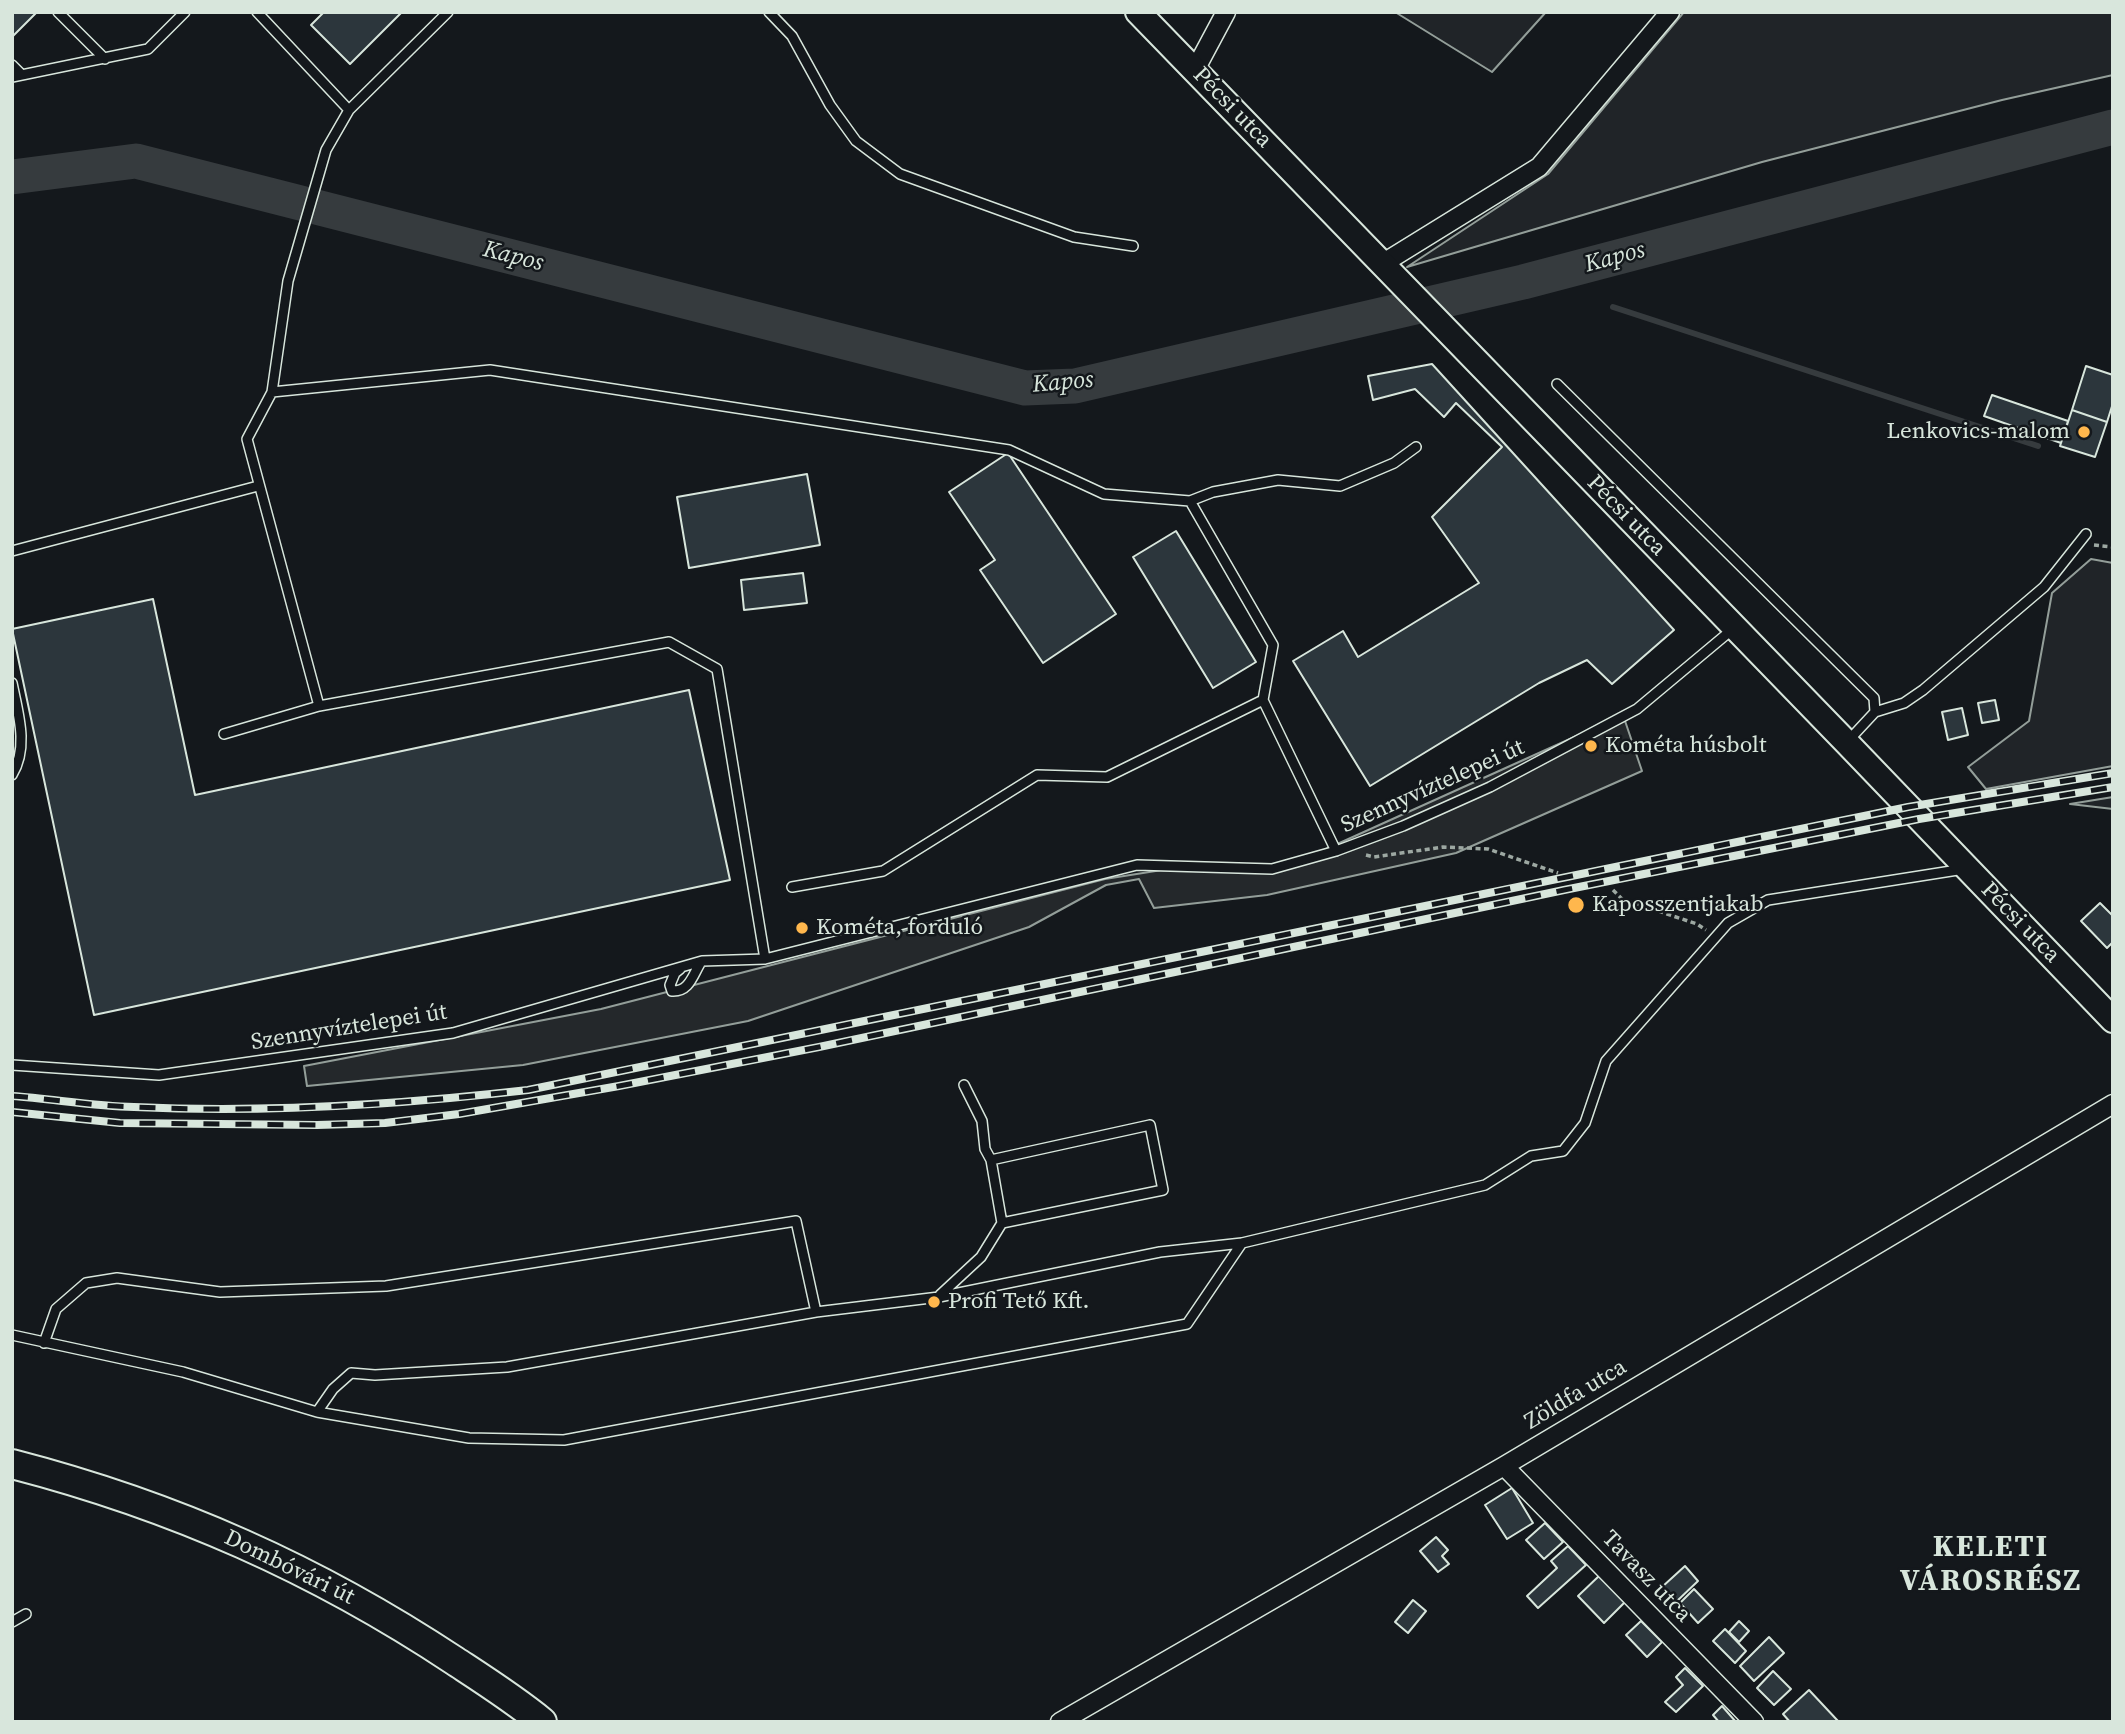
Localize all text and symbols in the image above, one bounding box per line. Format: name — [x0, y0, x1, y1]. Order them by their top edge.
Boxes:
street label: Pécsi utca — [1187, 62, 1277, 154]
water label: Kapos — [480, 236, 546, 278]
water label: Kapos — [1582, 236, 1648, 280]
water label: Kapos — [1031, 366, 1095, 400]
place label: Lenkovics-malom — [1886, 418, 2070, 446]
marker: Lenkovics-malom — [2076, 424, 2092, 440]
street label: Pécsi utca — [1581, 470, 1671, 562]
place label: Kométa húsbolt — [1605, 732, 1766, 760]
street label: Szennyvíztelepei út — [1337, 734, 1529, 840]
marker: Kométa húsbolt — [1583, 738, 1599, 754]
street label: Pécsi utca — [1975, 877, 2065, 969]
place label: Kaposszentjakab — [1592, 891, 1764, 919]
marker: Kaposszentjakab — [1566, 895, 1586, 915]
place label: Kométa, forduló — [816, 914, 983, 942]
marker: Kométa, forduló — [794, 920, 810, 936]
street label: Szennyvíztelepei út — [249, 999, 449, 1057]
place label: Profi Tető Kft. — [948, 1288, 1089, 1316]
marker: Profi Tető Kft. — [926, 1294, 942, 1310]
street label: Zöldfa utca — [1520, 1354, 1632, 1436]
street label: Dombóvári út — [219, 1525, 359, 1611]
street label: Tavasz utca — [1596, 1525, 1696, 1629]
district label: KELETI VÁROSRÉSZ — [1901, 1530, 2081, 1600]

